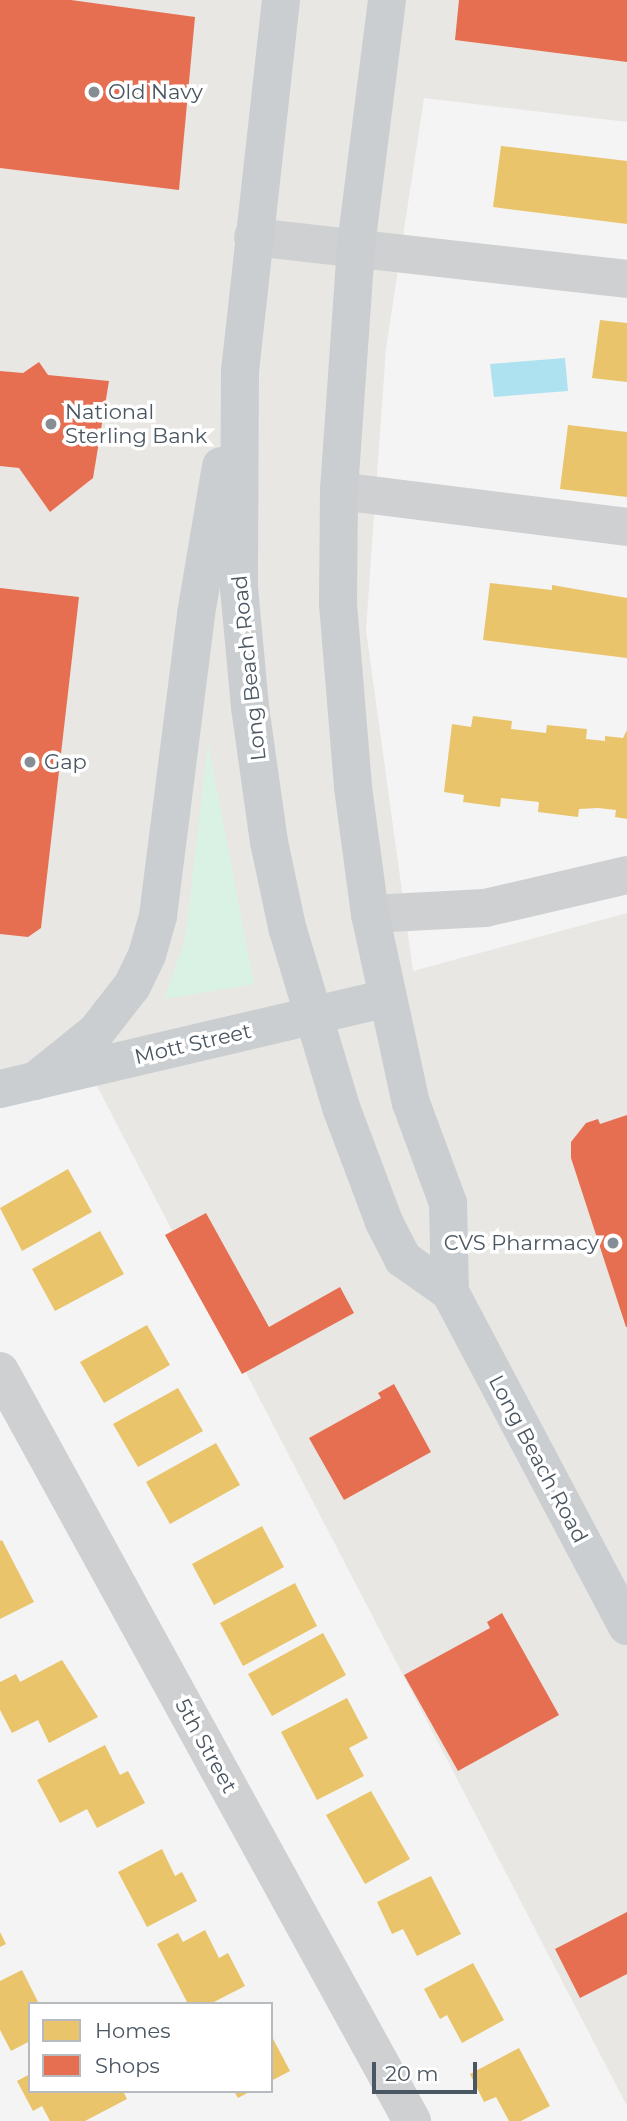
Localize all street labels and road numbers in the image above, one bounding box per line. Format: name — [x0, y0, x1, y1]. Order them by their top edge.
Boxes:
street label: Long Beach Road — [227, 574, 271, 762]
street label: Mott Street — [132, 1018, 254, 1070]
street label: Long Beach Road — [483, 1371, 593, 1547]
street label: 5th Street — [170, 1695, 242, 1797]

